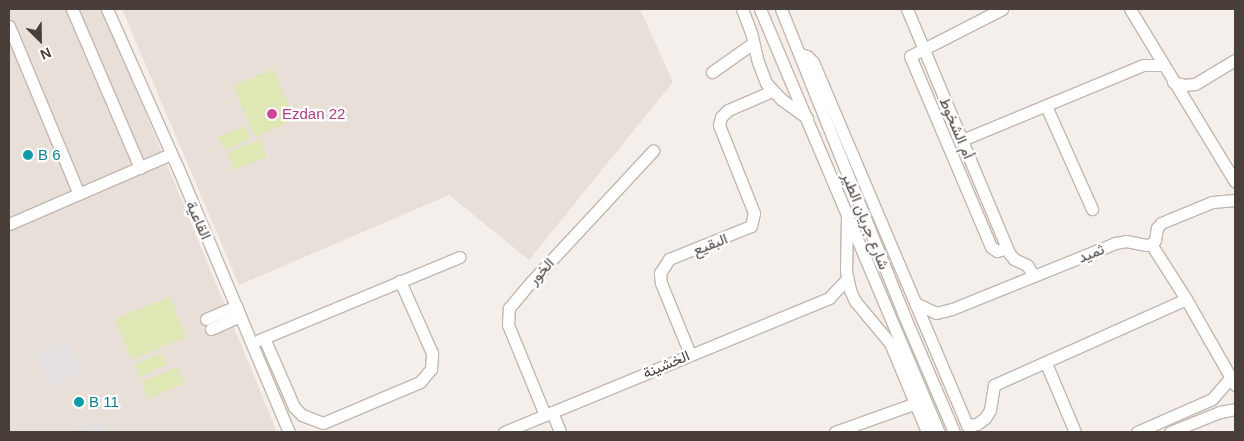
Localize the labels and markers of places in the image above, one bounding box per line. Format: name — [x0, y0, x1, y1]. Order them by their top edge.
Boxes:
place label: Ezdan 22 — [282, 105, 345, 123]
marker: Ezdan 22 — [266, 108, 278, 120]
place label: B 6 — [38, 146, 61, 164]
marker: B 6 — [22, 149, 34, 161]
place label: B 11 — [89, 393, 119, 411]
marker: B 11 — [73, 396, 85, 408]

